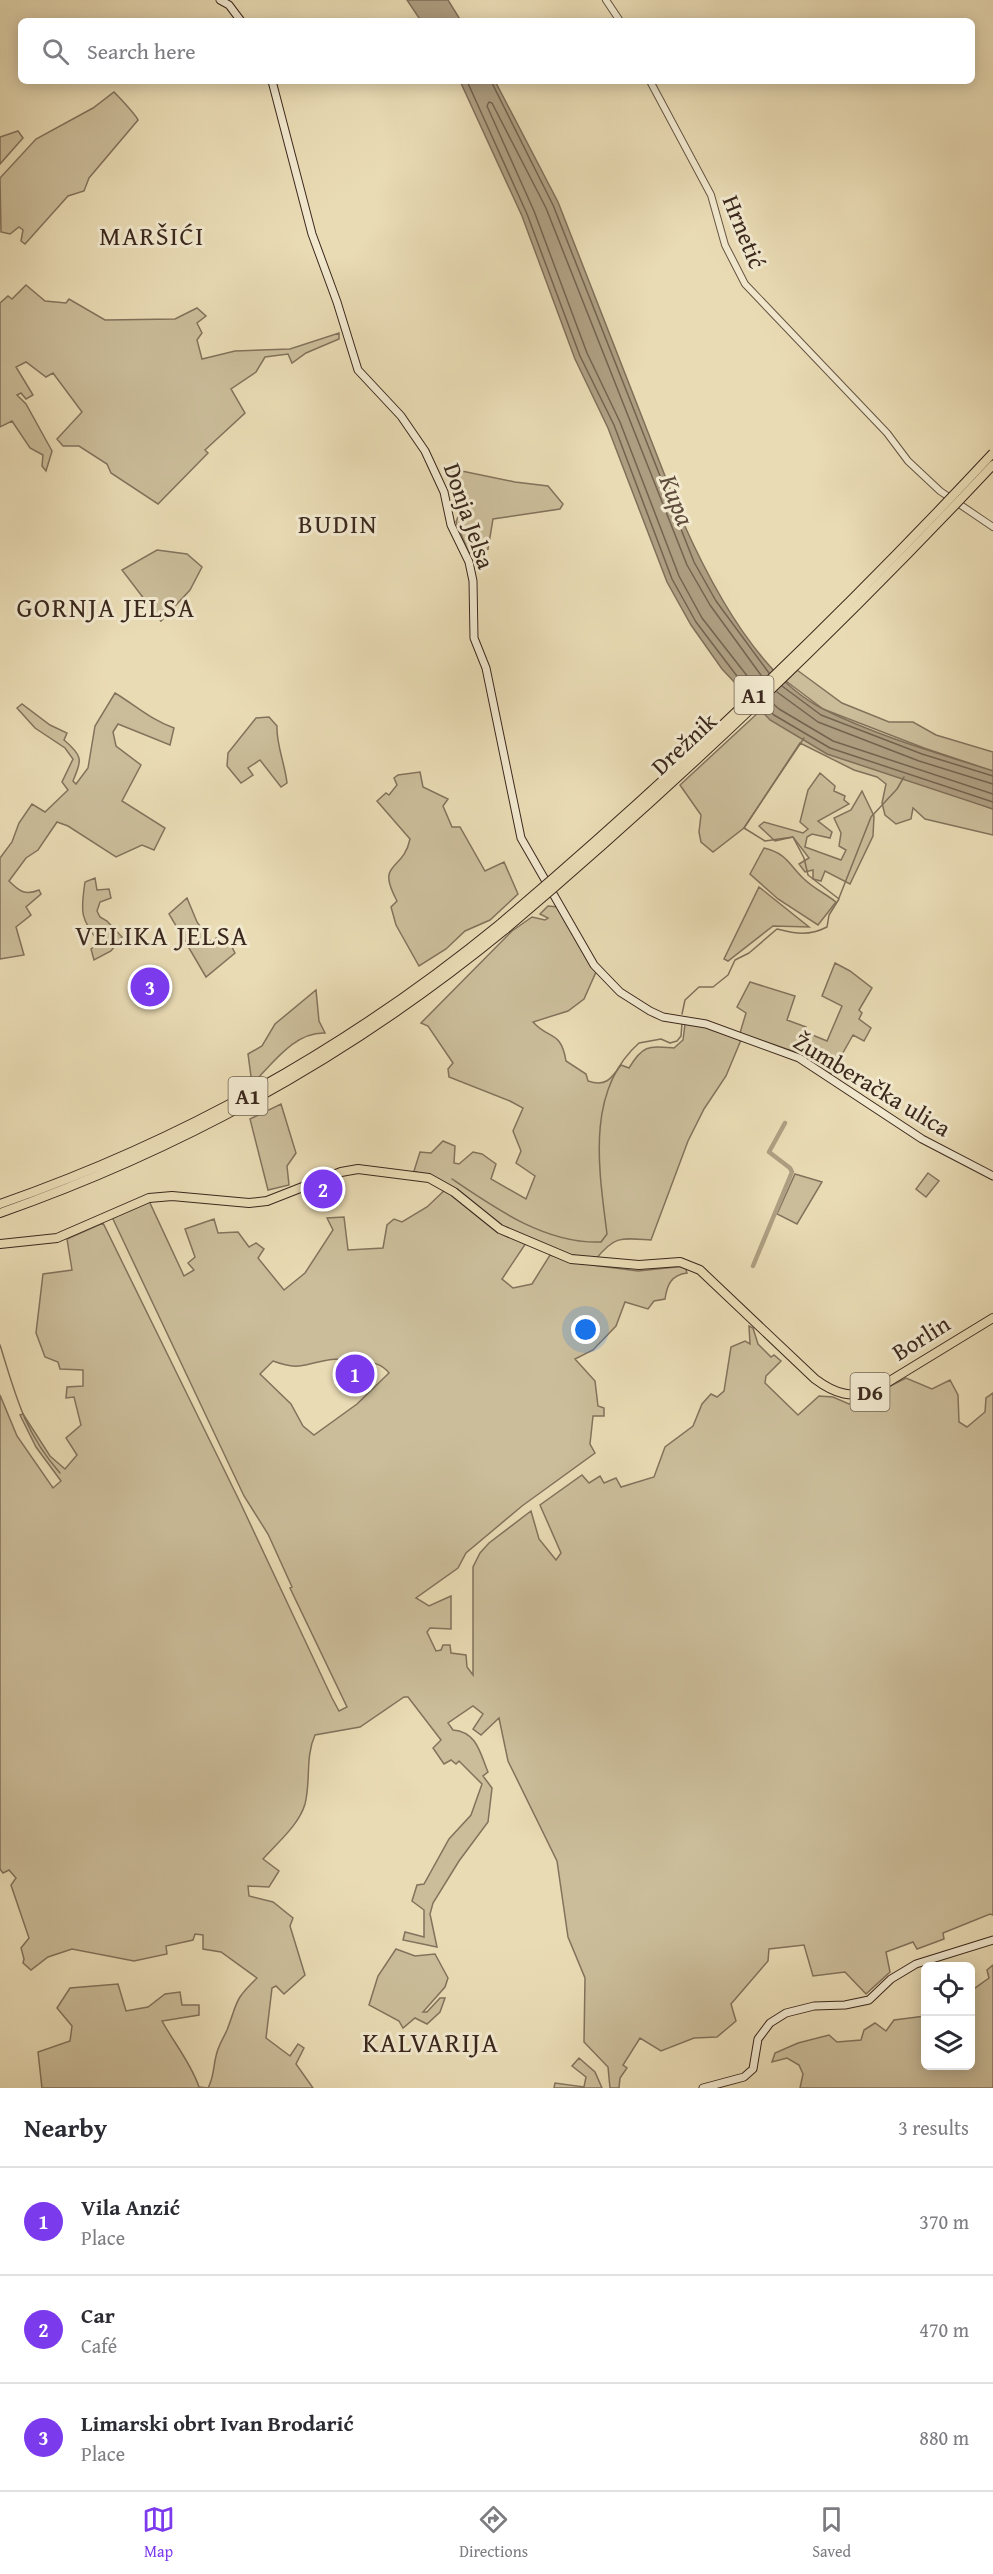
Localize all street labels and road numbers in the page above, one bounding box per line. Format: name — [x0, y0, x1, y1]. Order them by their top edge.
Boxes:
street label: Hrnetić — [714, 190, 775, 274]
street label: Donja Jelsa — [435, 458, 504, 574]
road number: A1 — [734, 676, 774, 714]
street label: Drežnik — [643, 704, 725, 783]
street label: Žumberačka ulica — [787, 1024, 958, 1146]
road number: A1 — [228, 1077, 268, 1115]
street label: Borlin — [885, 1306, 957, 1369]
road number: D6 — [850, 1373, 890, 1411]

